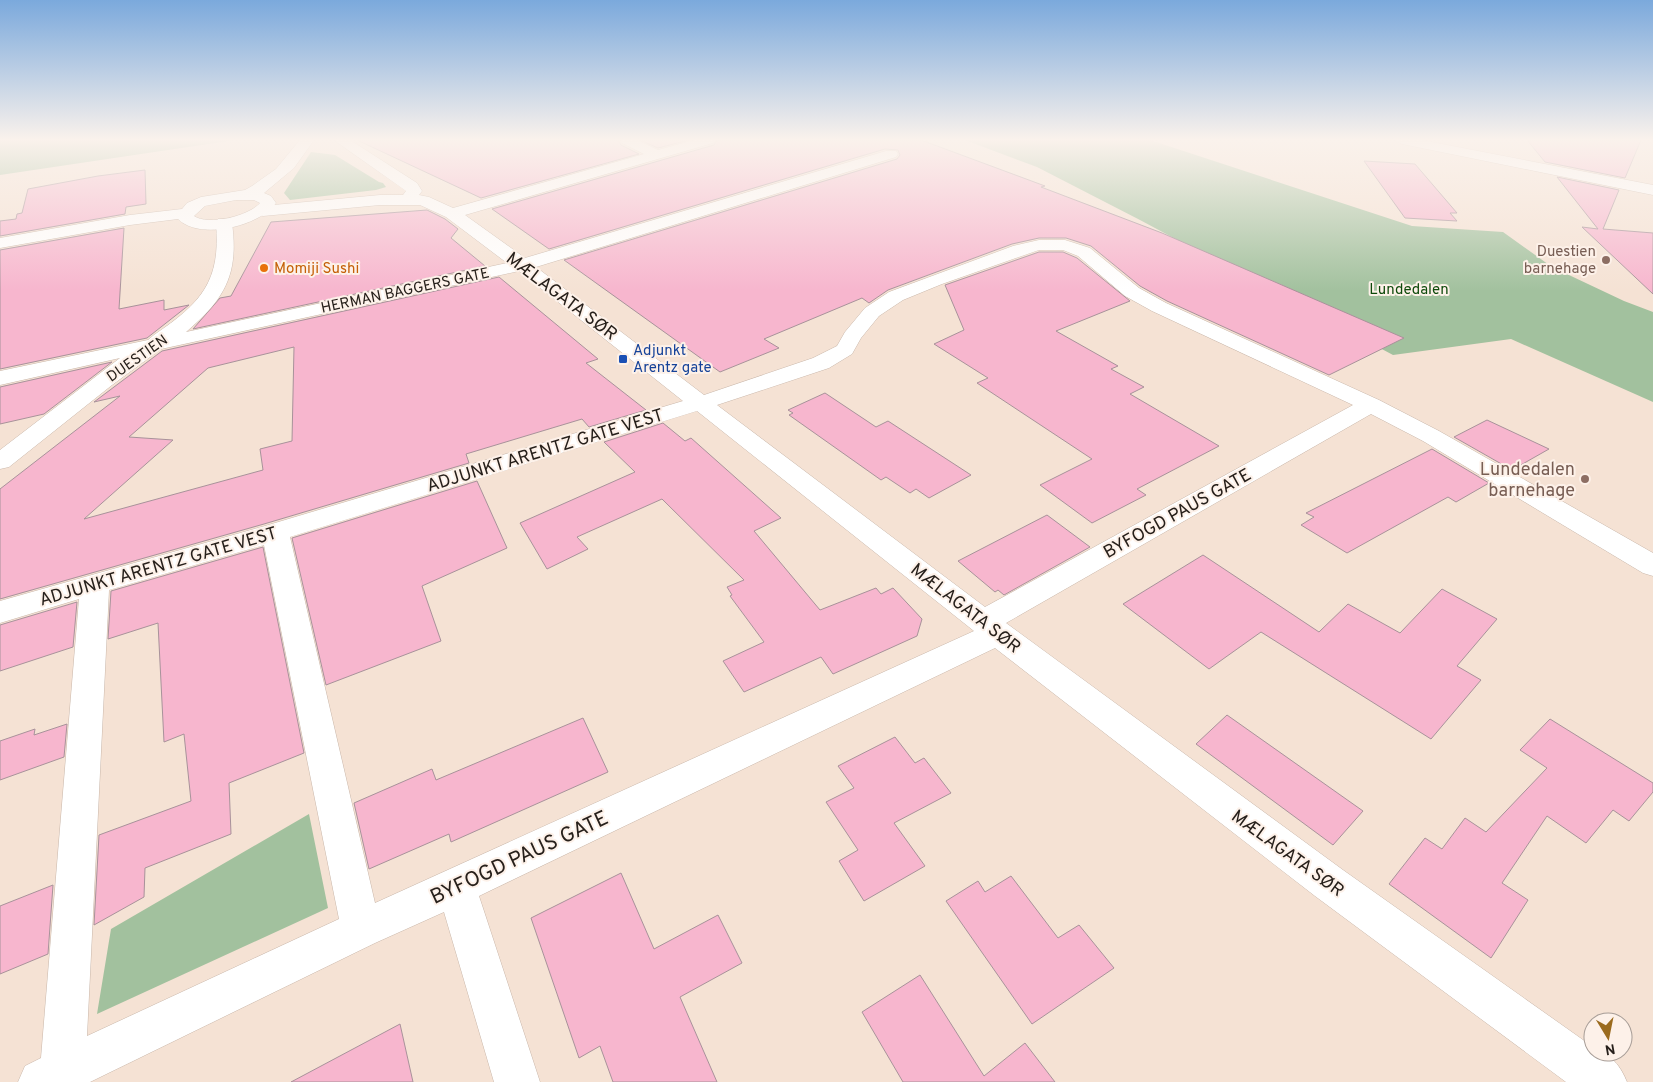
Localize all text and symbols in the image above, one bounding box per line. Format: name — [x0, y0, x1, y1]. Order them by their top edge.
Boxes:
place label: Duestien barnehage — [1524, 243, 1596, 279]
street label: MÆLAGATA SØR — [501, 248, 621, 347]
marker: Duestien barnehage — [1600, 254, 1612, 266]
place label: Momiji Sushi — [274, 260, 359, 279]
marker: Momiji Sushi — [258, 262, 270, 274]
street label: HERMAN BAGGERS GATE — [319, 264, 491, 319]
park label: Lundedalen — [1369, 281, 1449, 300]
street label: DUESTIEN — [104, 331, 172, 387]
place label: Adjunkt Arentz gate — [633, 342, 712, 378]
marker: Adjunkt Arentz gate — [617, 353, 629, 365]
street label: ADJUNKT ARENTZ GATE VEST — [424, 404, 667, 498]
place label: Lundedalen barnehage — [1480, 459, 1575, 503]
street label: BYFOGD PAUS GATE — [1100, 464, 1256, 565]
marker: Lundedalen barnehage — [1579, 473, 1591, 485]
street label: ADJUNKT ARENTZ GATE VEST — [37, 522, 280, 612]
street label: MÆLAGATA SØR — [905, 559, 1025, 659]
street label: BYFOGD PAUS GATE — [426, 805, 613, 911]
street label: MÆLAGATA SØR — [1226, 806, 1348, 903]
north arrow — [1583, 1012, 1633, 1062]
text: N — [1604, 1039, 1616, 1058]

